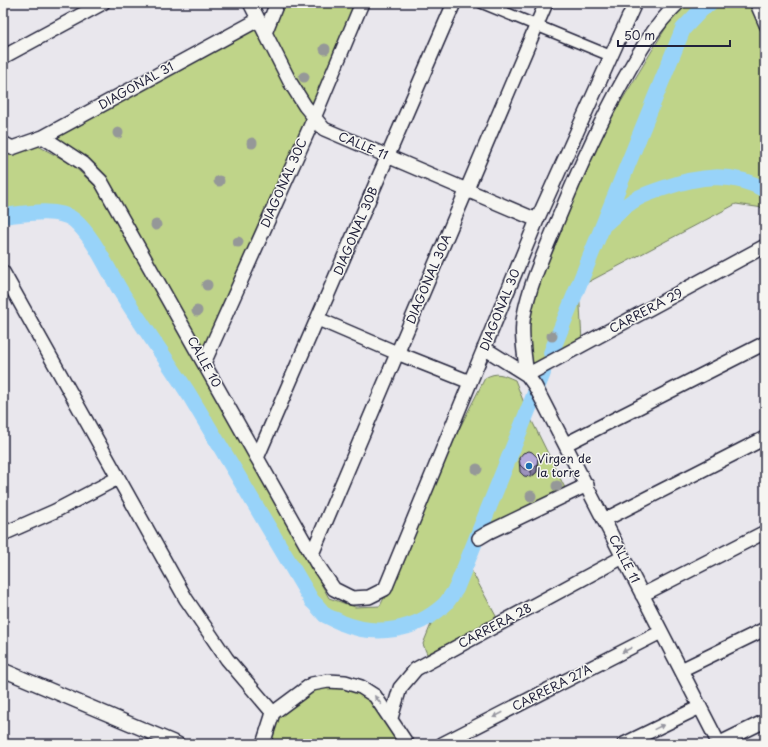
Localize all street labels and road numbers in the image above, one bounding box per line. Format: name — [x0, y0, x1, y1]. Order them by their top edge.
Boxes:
street label: DIAGONAL 31 — [95, 57, 176, 113]
street label: CALLE 11 — [336, 127, 391, 164]
street label: DIAGONAL 30C — [255, 135, 311, 230]
street label: DIAGONAL 30B — [328, 184, 382, 278]
street label: DIAGONAL 30A — [401, 231, 455, 326]
street label: DIAGONAL 30 — [474, 266, 524, 353]
street label: CARRERA 29 — [606, 283, 685, 337]
street label: CALLE 10 — [183, 333, 226, 391]
street label: CALLE 11 — [605, 531, 645, 586]
street label: CARRERA 28 — [455, 598, 534, 652]
street label: CARRERA 27A — [509, 659, 595, 715]

